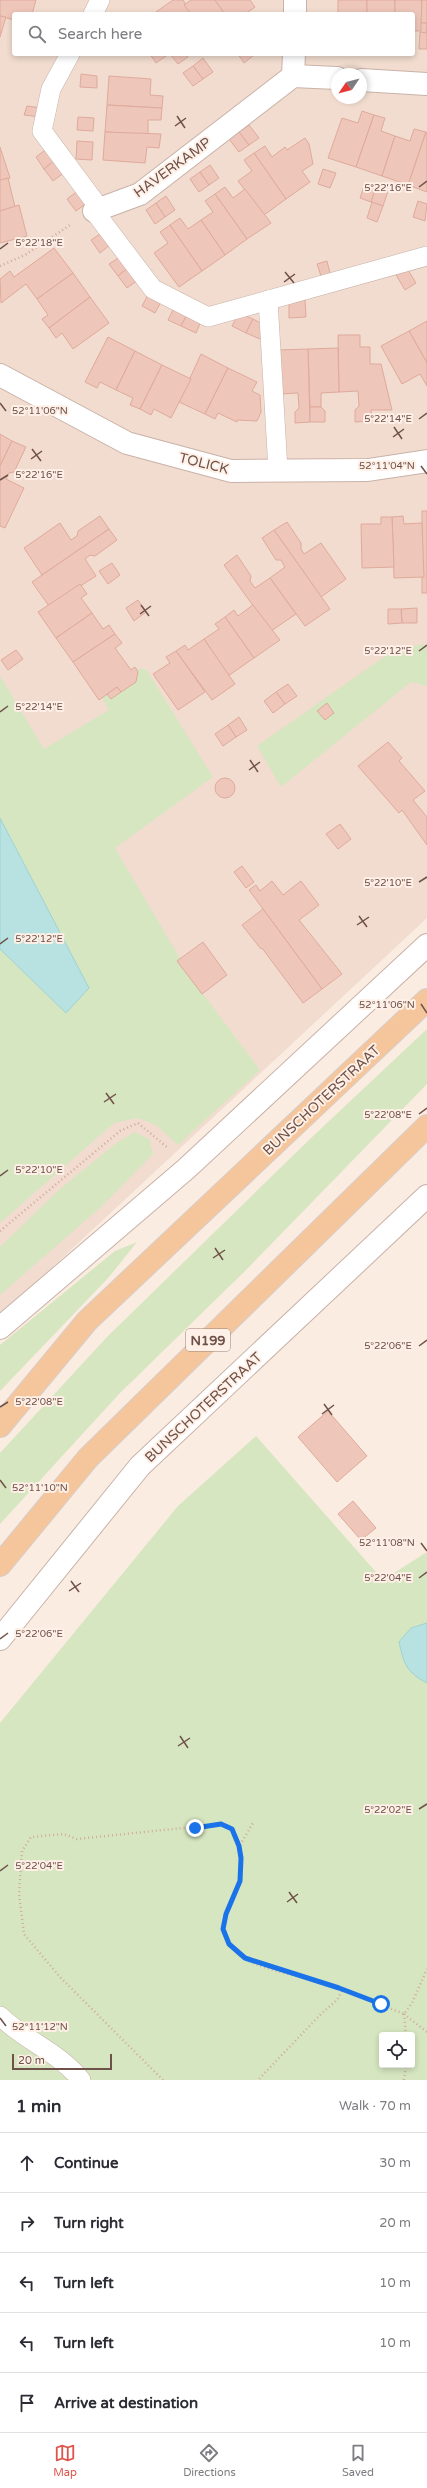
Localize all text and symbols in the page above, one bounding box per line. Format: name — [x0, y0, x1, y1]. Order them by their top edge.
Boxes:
search box — [12, 12, 415, 56]
icon: search — [26, 23, 48, 45]
text: Search here — [58, 25, 142, 43]
north arrow — [331, 68, 367, 104]
street label: HAVERKAMP — [130, 134, 214, 201]
text: 5°22'16"E — [364, 182, 412, 194]
text: 5°22'18"E — [15, 237, 63, 249]
text: 52°11'06"N — [12, 405, 68, 417]
text: 5°22'14"E — [364, 413, 412, 425]
street label: TOLICK — [177, 449, 231, 478]
text: 52°11'04"N — [359, 460, 415, 472]
text: 5°22'16"E — [15, 469, 63, 481]
text: 5°22'12"E — [364, 645, 412, 657]
text: 5°22'14"E — [15, 701, 63, 713]
text: 5°22'10"E — [364, 877, 412, 889]
text: 5°22'12"E — [15, 933, 63, 945]
text: 52°11'06"N — [359, 999, 415, 1011]
street label: BUNSCHOTERSTRAAT — [259, 1041, 384, 1159]
text: 5°22'08"E — [364, 1109, 412, 1121]
text: 5°22'10"E — [15, 1164, 63, 1176]
road number: N199 — [186, 1329, 230, 1351]
text: 5°22'06"E — [364, 1340, 412, 1352]
street label: BUNSCHOTERSTRAAT — [141, 1348, 266, 1466]
text: 5°22'08"E — [15, 1396, 63, 1408]
text: 52°11'10"N — [12, 1482, 68, 1494]
text: 52°11'08"N — [359, 1537, 415, 1549]
text: 5°22'04"E — [364, 1572, 412, 1584]
text: 5°22'06"E — [15, 1628, 63, 1640]
text: 5°22'02"E — [364, 1804, 412, 1816]
route end — [186, 1819, 204, 1837]
text: 5°22'04"E — [15, 1860, 63, 1872]
route start — [372, 1995, 390, 2013]
text: 52°11'12"N — [12, 2021, 68, 2033]
map controls — [379, 2032, 415, 2068]
button: locate — [379, 2032, 415, 2068]
scale bar — [12, 2052, 112, 2071]
text: 20 m — [18, 2054, 45, 2067]
text: 1 min — [16, 2096, 61, 2117]
text: Walk · 70 m — [339, 2098, 411, 2114]
icon: ahead — [16, 2152, 38, 2174]
text: Continue — [54, 2154, 118, 2172]
text: 30 m — [379, 2155, 411, 2171]
icon: right — [16, 2212, 38, 2234]
text: Turn right — [54, 2214, 124, 2232]
text: 20 m — [379, 2215, 411, 2231]
icon: left — [16, 2272, 38, 2294]
text: Turn left — [54, 2274, 114, 2292]
text: 10 m — [379, 2275, 411, 2291]
icon: left — [16, 2332, 38, 2354]
text: Turn left — [54, 2334, 114, 2352]
text: 10 m — [379, 2335, 411, 2351]
icon: arrive — [16, 2392, 38, 2414]
text: Arrive at destination — [54, 2394, 198, 2412]
tab: Map — [53, 2442, 77, 2479]
tab: Directions — [183, 2442, 236, 2479]
tab: Saved — [342, 2442, 374, 2479]

